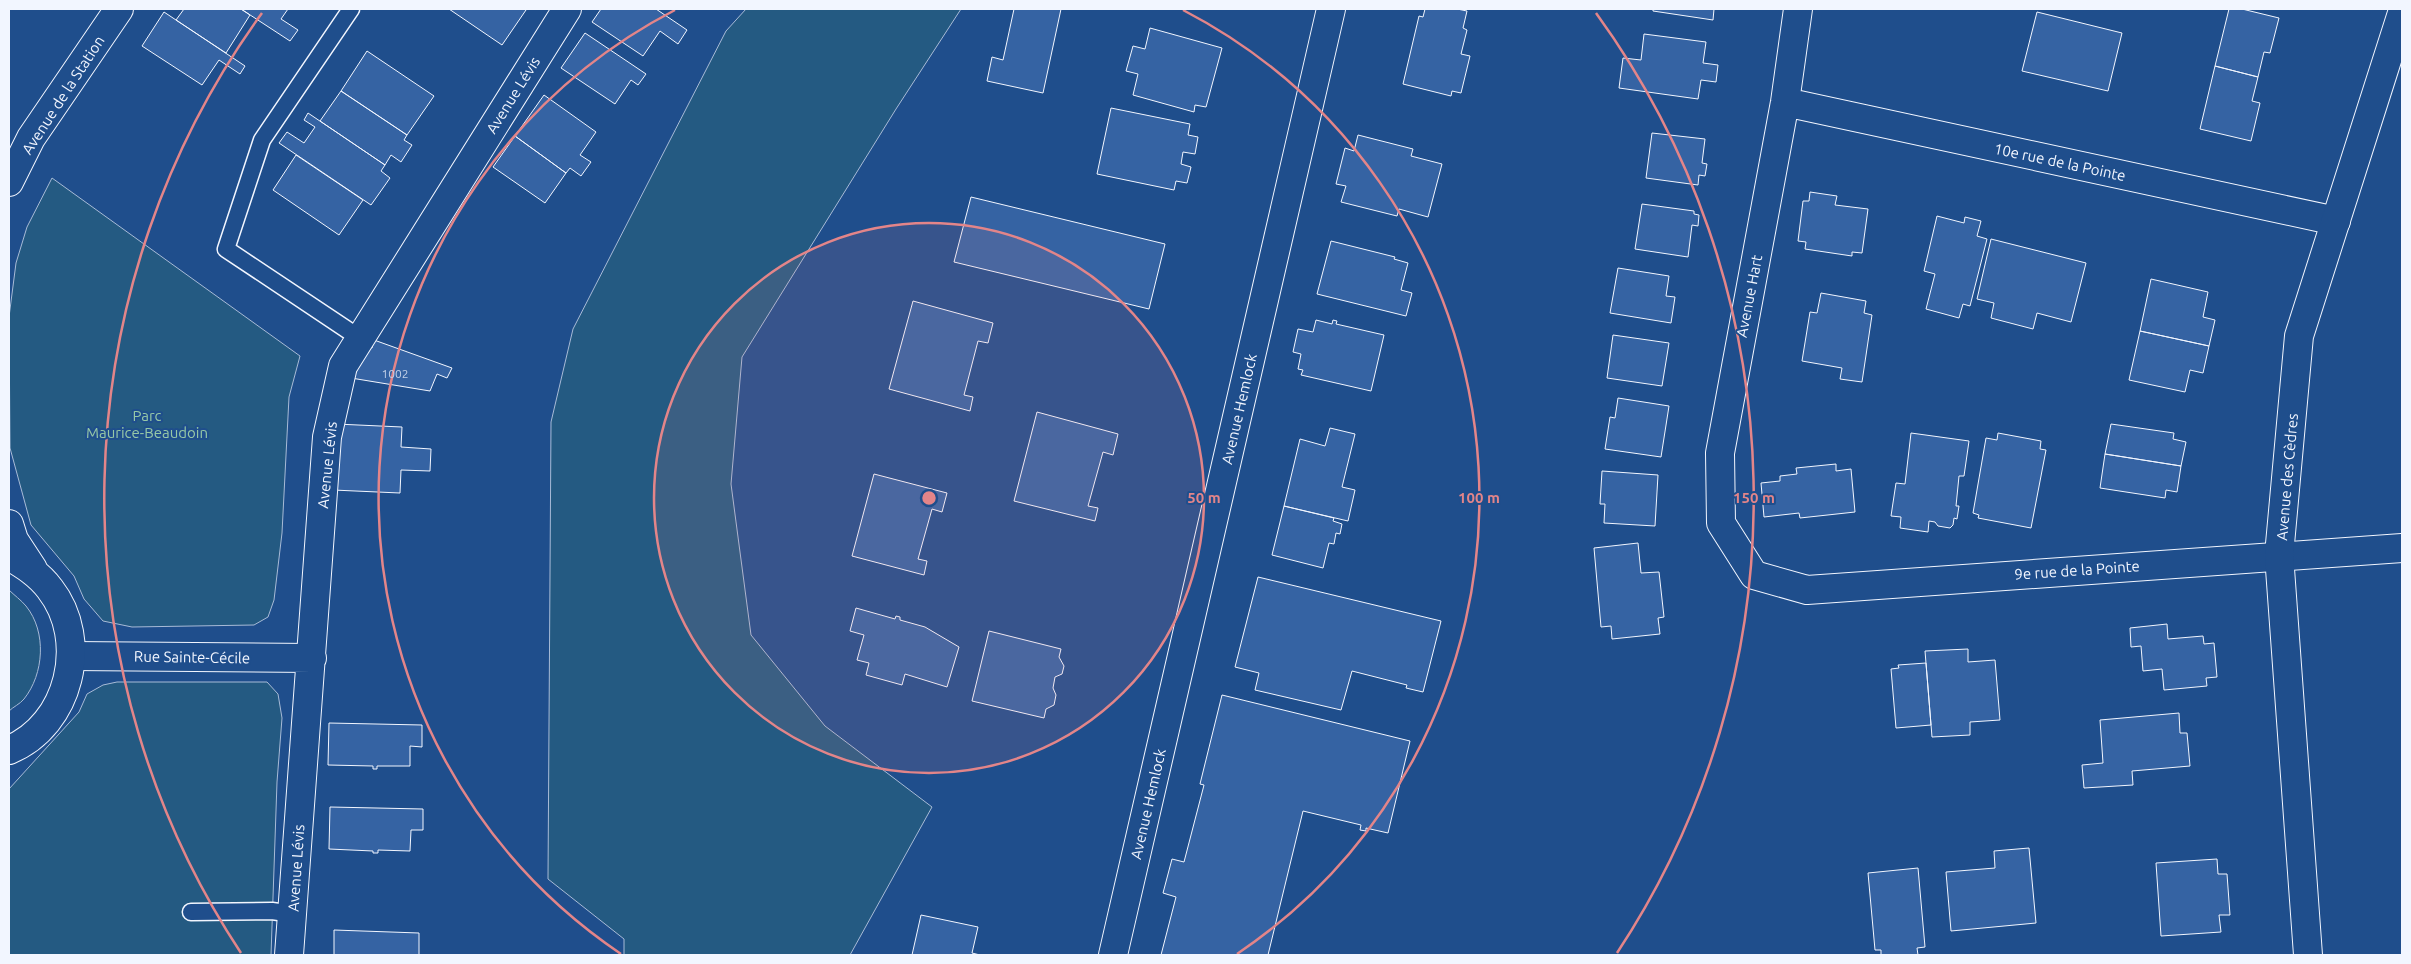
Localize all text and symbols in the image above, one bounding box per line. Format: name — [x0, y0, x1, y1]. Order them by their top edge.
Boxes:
street label: Avenue de la Station — [18, 33, 108, 157]
street label: Avenue Lévis — [483, 53, 543, 137]
street label: 10e rue de la Pointe — [1993, 140, 2127, 184]
street label: Avenue Hart — [1733, 253, 1765, 339]
street label: Avenue Hemlock — [1218, 352, 1260, 466]
house number: 1002 — [381, 367, 409, 380]
park label: Parc Maurice-Beaudoin — [86, 407, 208, 441]
street label: Avenue des Cèdres — [2273, 413, 2301, 541]
street label: Avenue Lévis — [314, 421, 340, 509]
centre of rings — [920, 489, 938, 507]
text: 50 m — [1187, 489, 1221, 506]
text: 100 m — [1458, 489, 1500, 506]
text: 150 m — [1733, 489, 1775, 506]
street label: 9e rue de la Pointe — [2014, 557, 2140, 583]
street label: Rue Sainte-Cécile — [134, 647, 250, 667]
street label: Avenue Hemlock — [1127, 747, 1169, 861]
street label: Avenue Lévis — [284, 824, 308, 912]

